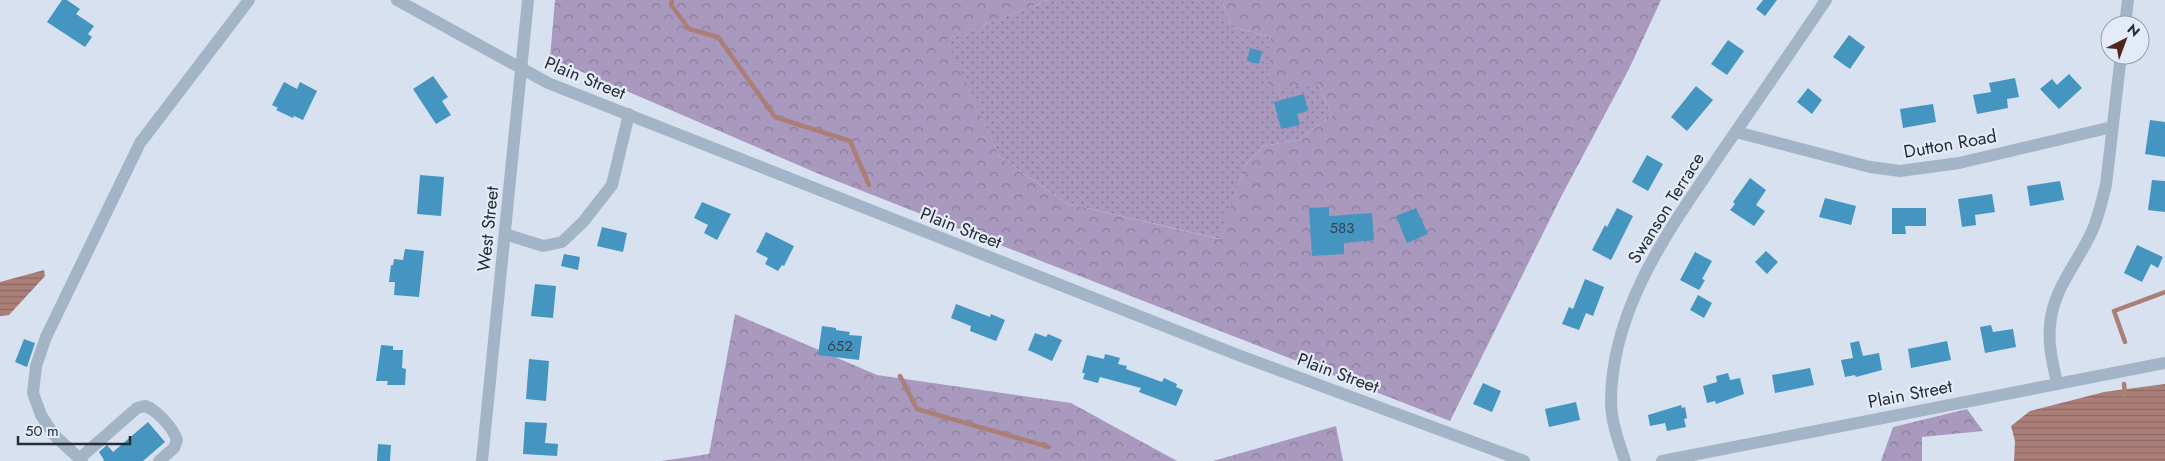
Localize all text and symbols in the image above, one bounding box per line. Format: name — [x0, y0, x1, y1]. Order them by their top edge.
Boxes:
north arrow — [2100, 15, 2150, 65]
text: N — [2123, 19, 2145, 41]
street label: Plain Street — [541, 50, 630, 106]
street label: Dutton Road — [1902, 123, 1998, 165]
street label: Swanson Terrace — [1621, 147, 1711, 269]
street label: West Street — [471, 184, 505, 273]
street label: Plain Street — [917, 201, 1006, 256]
house number: 583 — [1330, 217, 1354, 239]
house number: 652 — [827, 335, 853, 357]
street label: Plain Street — [1294, 346, 1383, 400]
street label: Plain Street — [1866, 373, 1955, 415]
scale bar — [18, 414, 130, 446]
text: 50 m — [25, 420, 59, 442]

